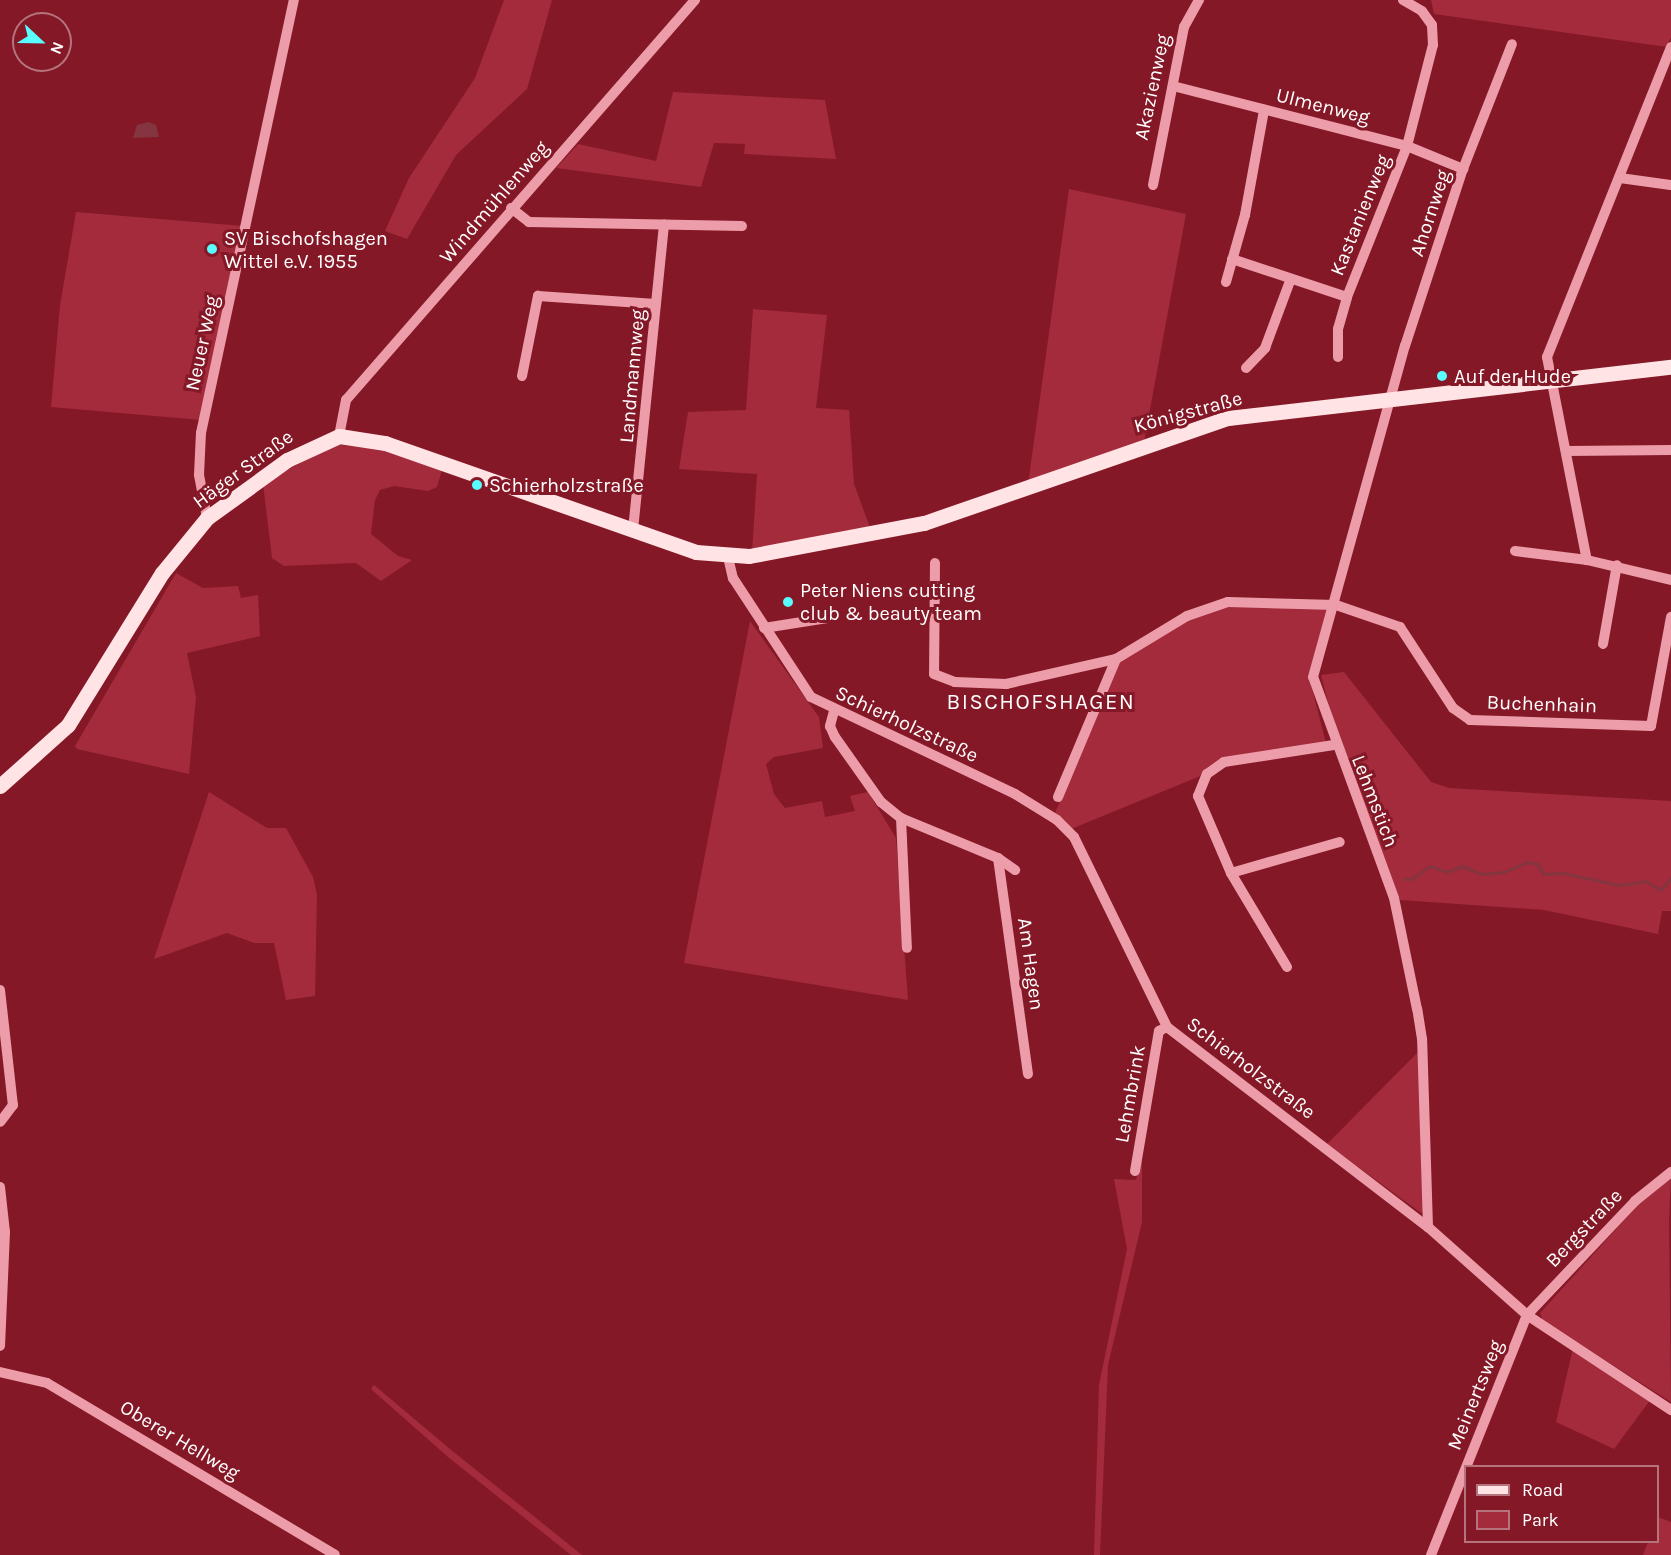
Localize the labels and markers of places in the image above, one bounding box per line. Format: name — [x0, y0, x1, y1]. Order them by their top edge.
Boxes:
place label: SV Bischofshagen Wittel e.V. 1955 — [224, 226, 388, 273]
marker: SV Bischofshagen Wittel e.V. 1955 — [205, 242, 219, 256]
place label: Auf der Hude — [1454, 364, 1571, 388]
marker: Auf der Hude — [1435, 369, 1449, 383]
place label: Schierholzstraße — [489, 473, 644, 497]
marker: Schierholzstraße — [470, 478, 484, 492]
place label: Peter Niens cutting club & beauty team — [800, 578, 982, 625]
marker: Peter Niens cutting club & beauty team — [781, 595, 795, 609]

